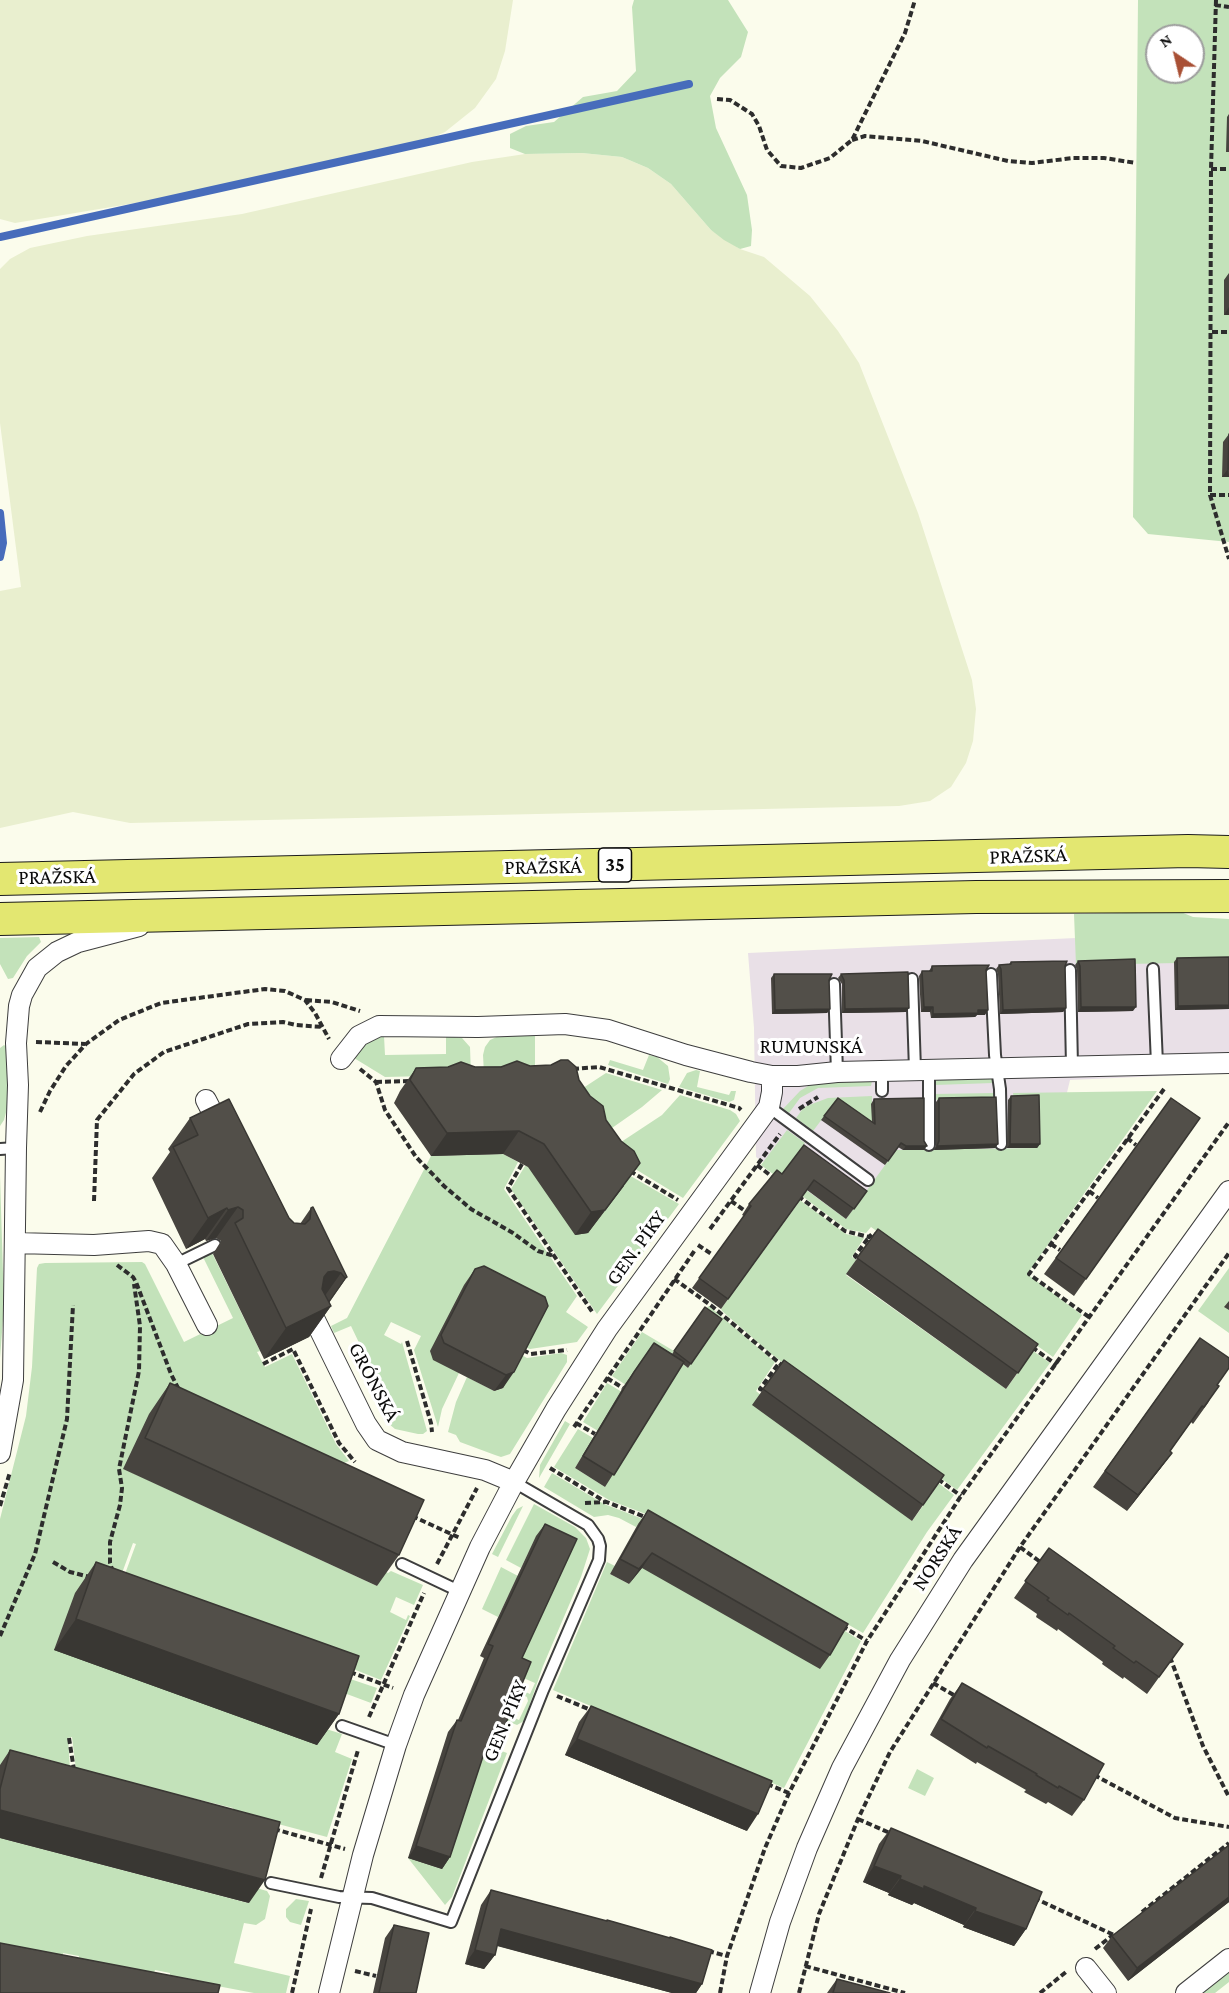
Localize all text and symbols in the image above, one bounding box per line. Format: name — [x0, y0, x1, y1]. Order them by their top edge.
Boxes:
north arrow — [1145, 24, 1205, 84]
text: N — [1156, 30, 1175, 51]
street label: PRAŽSKÁ — [989, 842, 1067, 870]
road number: 35 — [598, 848, 632, 882]
street label: PRAŽSKÁ — [504, 854, 582, 880]
street label: PRAŽSKÁ — [18, 864, 96, 890]
street label: RUMUNSKÁ — [759, 1034, 863, 1060]
street label: GEN. PÍKY — [601, 1206, 671, 1290]
street label: GRÓNSKÁ — [343, 1338, 405, 1426]
street label: NORSKÁ — [907, 1521, 967, 1595]
street label: GEN. PÍKY — [477, 1676, 533, 1766]

